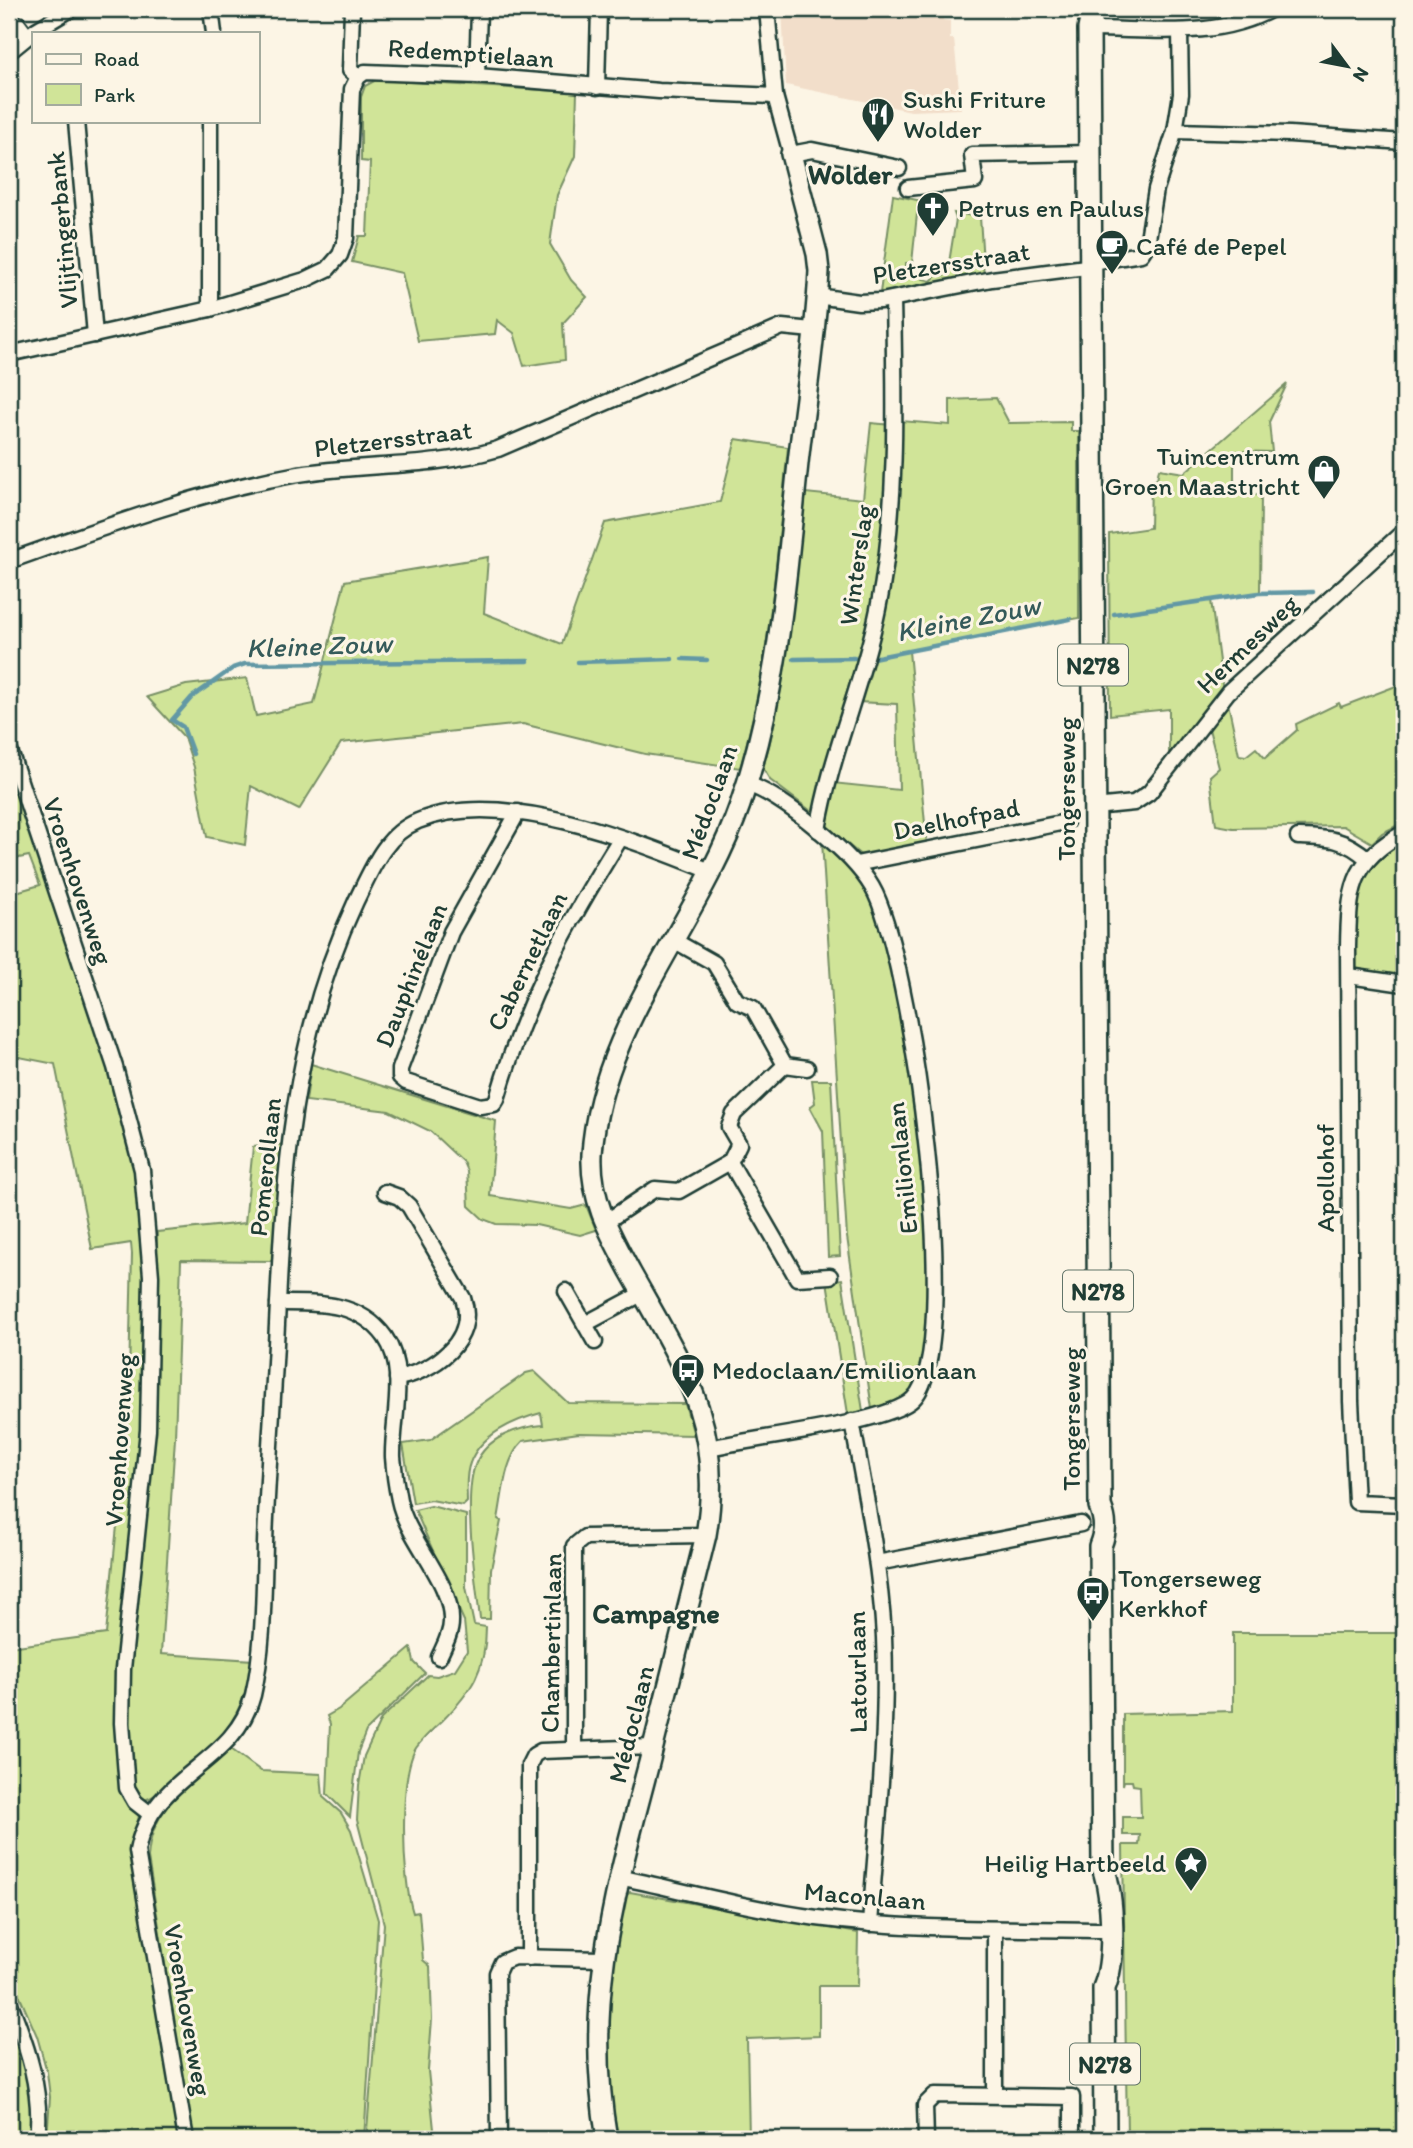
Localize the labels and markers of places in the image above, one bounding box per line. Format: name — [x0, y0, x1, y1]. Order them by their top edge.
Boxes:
place label: Sushi Friture Wolder — [903, 83, 1046, 145]
restaurant icon: Sushi Friture Wolder — [859, 95, 897, 144]
church icon: Petrus en Paulus — [914, 189, 952, 238]
place label: Petrus en Paulus — [958, 192, 1144, 224]
cafe icon: Café de Pepel — [1093, 227, 1131, 276]
place label: Café de Pepel — [1136, 230, 1287, 262]
place label: Tuincentrum Groen Maastricht — [1105, 440, 1300, 502]
shop icon: Tuincentrum Groen Maastricht — [1305, 452, 1343, 501]
bus stop icon: Medoclaan/Emilionlaan — [669, 1351, 707, 1400]
place label: Medoclaan/Emilionlaan — [712, 1354, 977, 1386]
place label: Tongerseweg Kerkhof — [1118, 1562, 1262, 1624]
bus stop icon: Tongerseweg Kerkhof — [1074, 1574, 1112, 1623]
place icon: Heilig Hartbeeld — [1172, 1844, 1210, 1893]
place label: Heilig Hartbeeld — [984, 1847, 1167, 1879]

